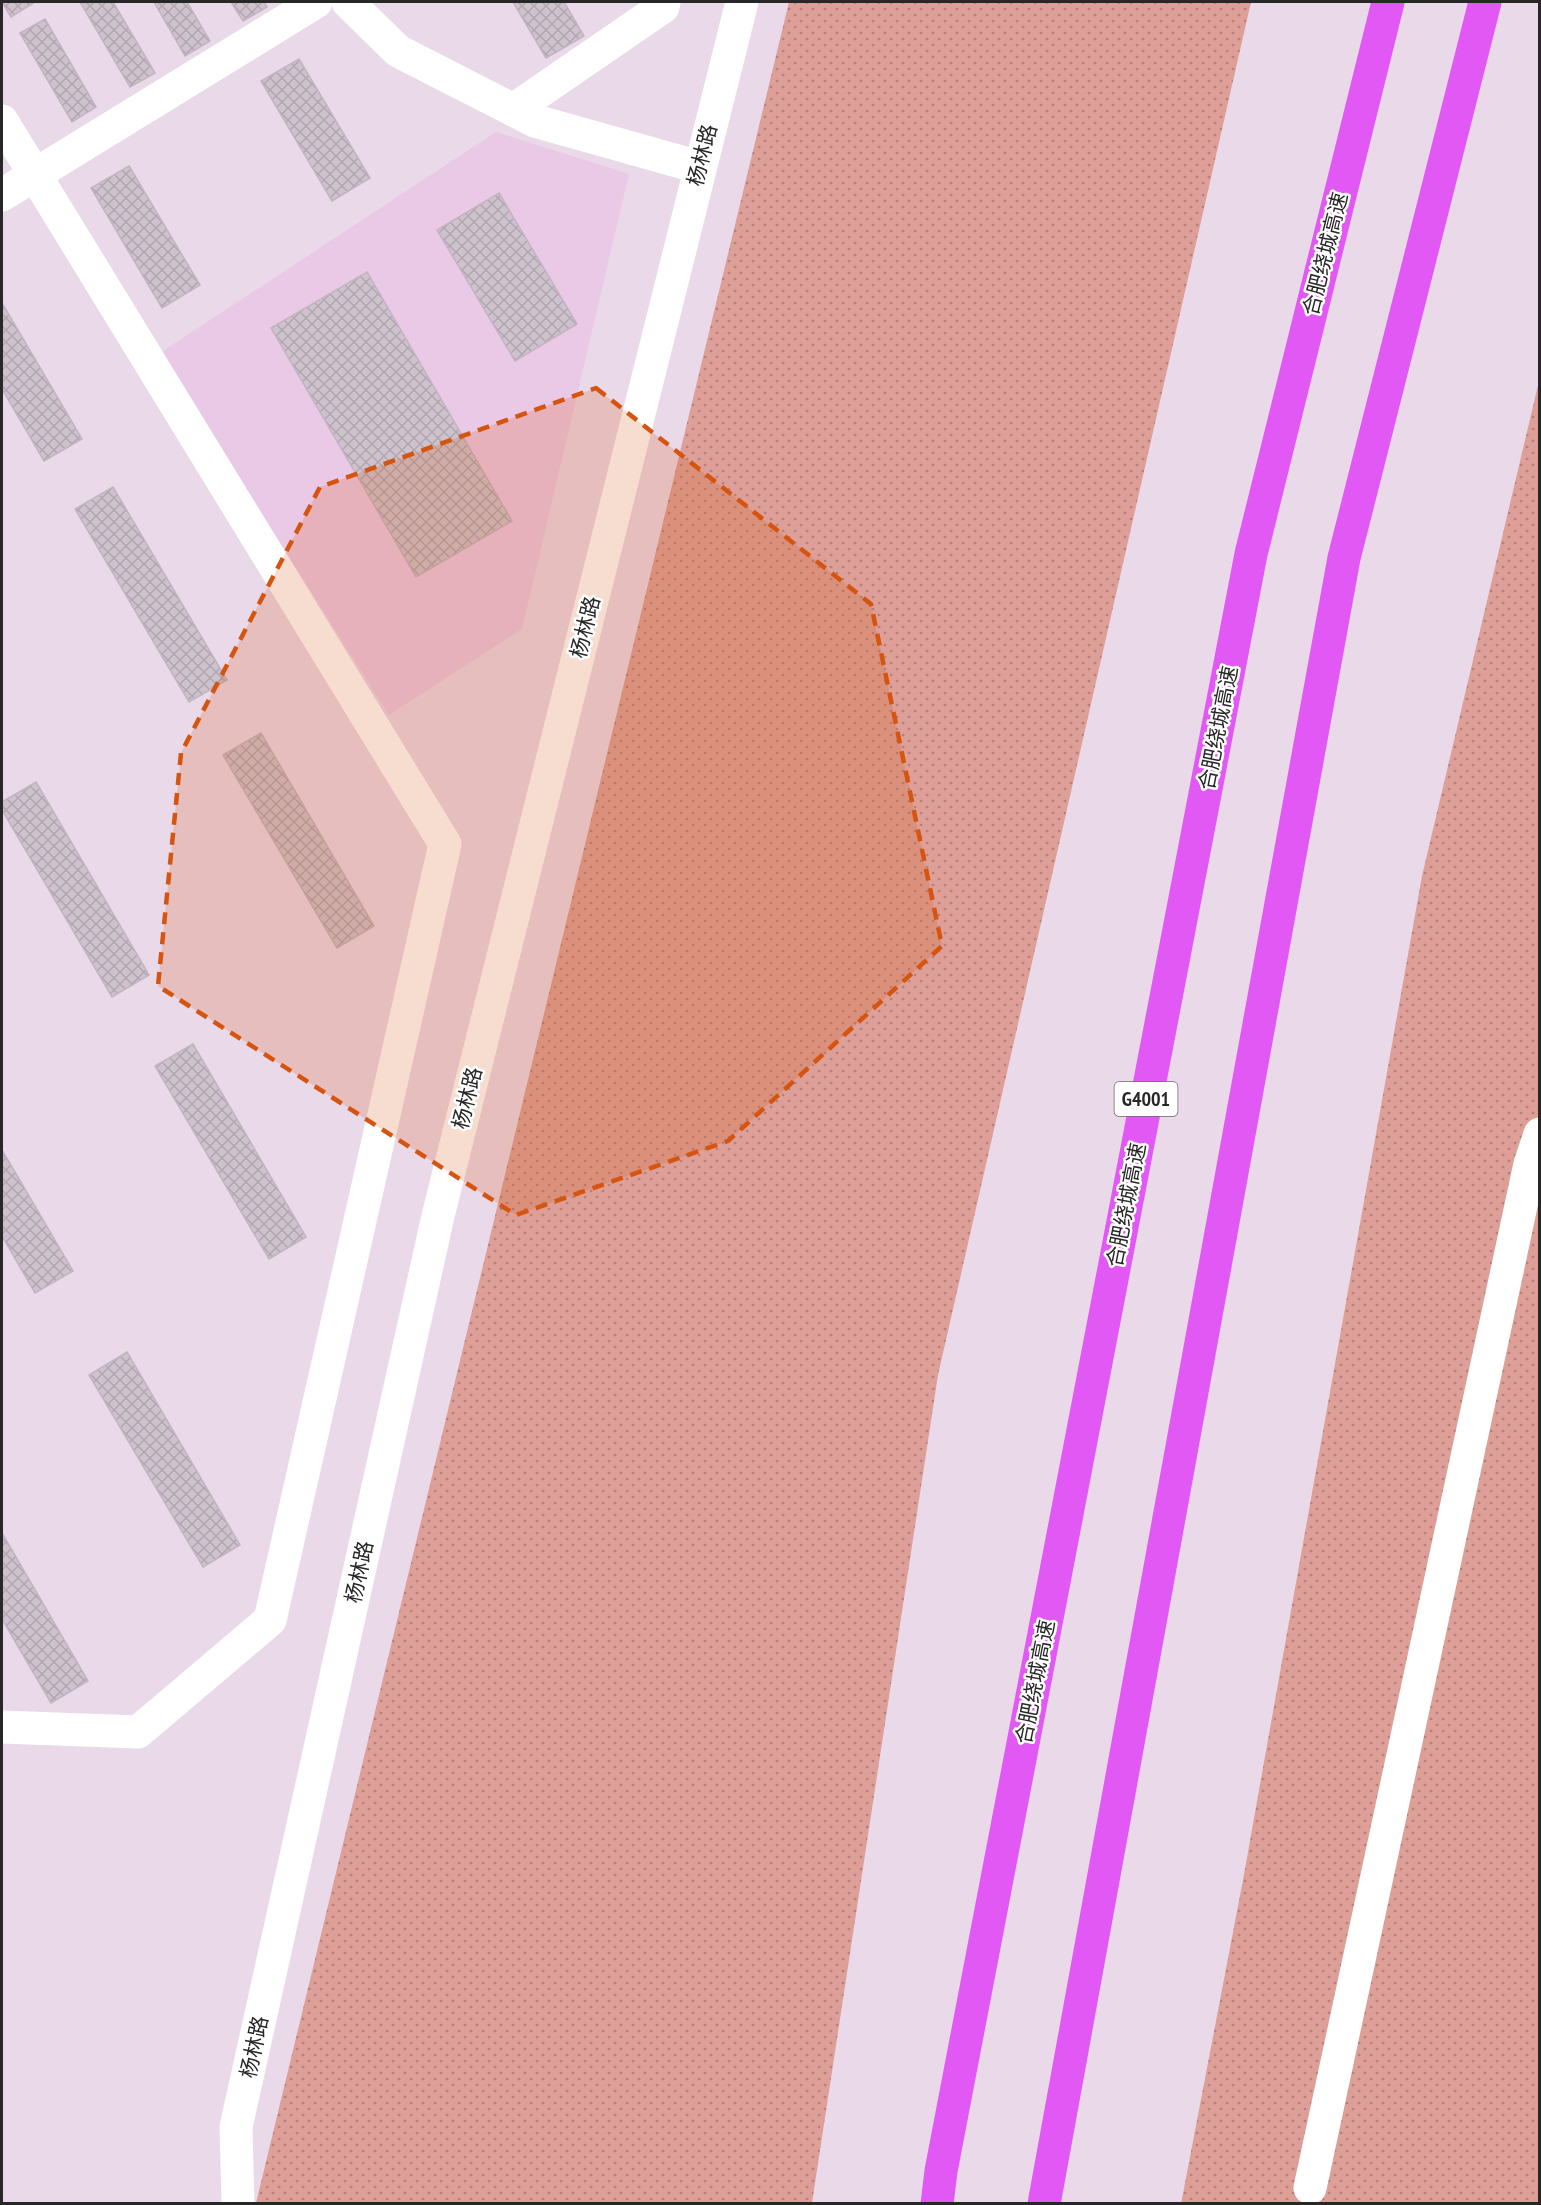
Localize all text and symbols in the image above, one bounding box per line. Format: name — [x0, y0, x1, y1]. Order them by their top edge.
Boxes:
street label: 杨林路 — [681, 121, 723, 189]
street label: 合肥绕城高速 — [1297, 190, 1353, 318]
street label: 杨林路 — [564, 593, 606, 661]
street label: 合肥绕城高速 — [1193, 664, 1243, 792]
street label: 杨林路 — [446, 1064, 488, 1132]
road number: G4001 — [1114, 1082, 1178, 1116]
street label: 合肥绕城高速 — [1101, 1141, 1151, 1269]
street label: 杨林路 — [339, 1538, 379, 1606]
street label: 合肥绕城高速 — [1010, 1618, 1060, 1746]
street label: 杨林路 — [234, 2013, 274, 2081]

